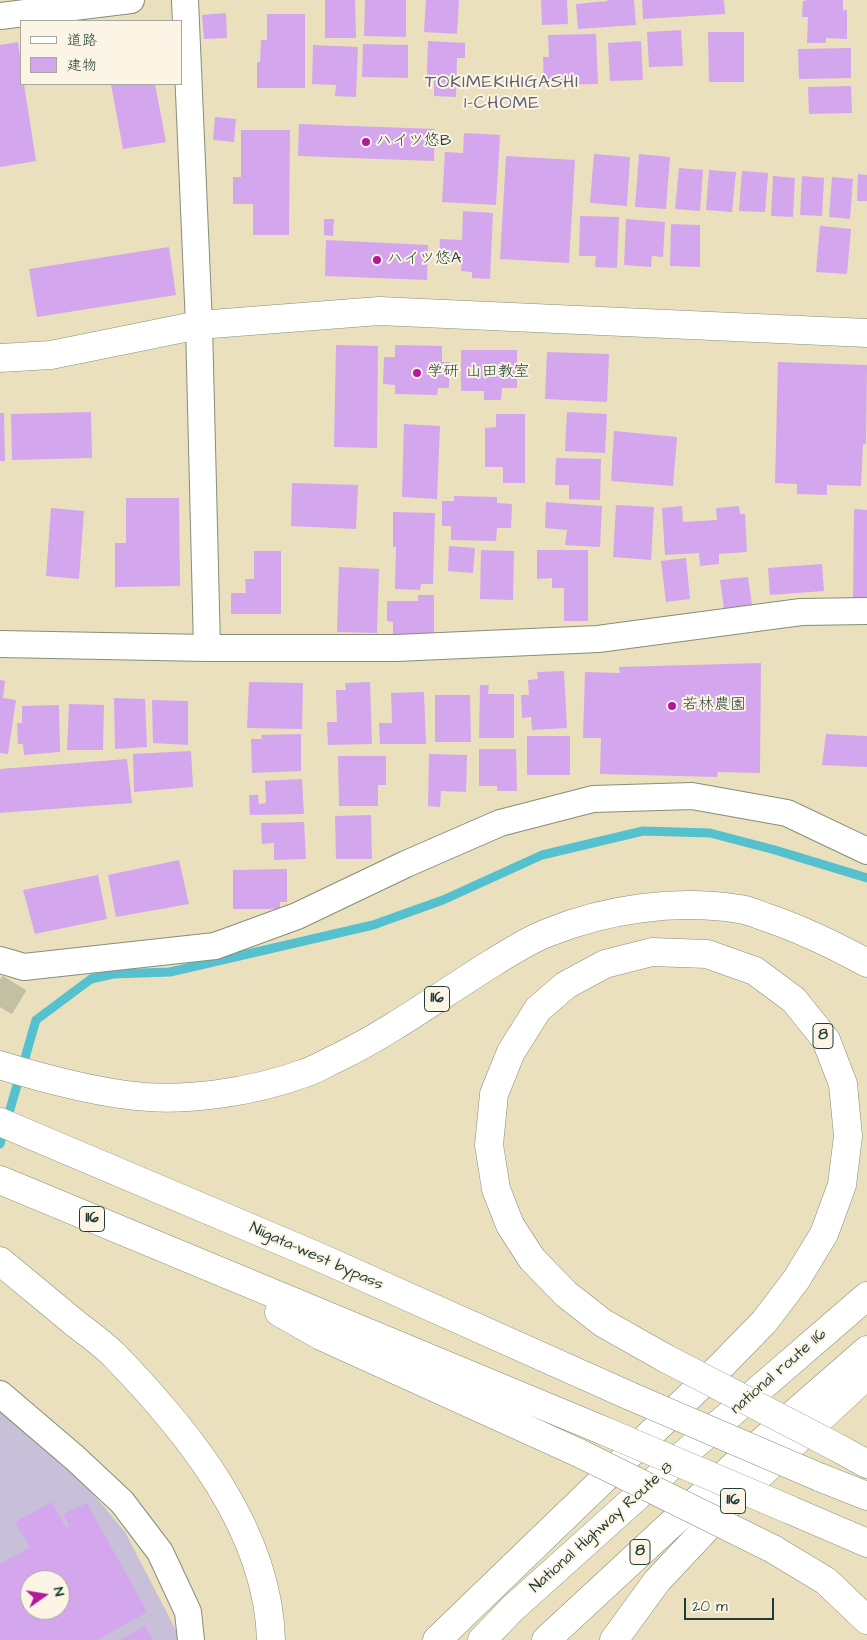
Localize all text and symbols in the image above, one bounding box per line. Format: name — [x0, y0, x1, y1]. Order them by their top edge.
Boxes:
legend — [20, 20, 182, 85]
text: 道路 — [67, 30, 97, 51]
text: 建物 — [67, 55, 97, 76]
district label: TOKIMEKIHIGASHI 1-CHOME — [423, 72, 581, 115]
place label: ハイツ悠B — [376, 132, 451, 152]
marker: ハイツ悠B — [360, 136, 372, 148]
place label: ハイツ悠A — [387, 250, 461, 270]
marker: ハイツ悠A — [371, 254, 383, 266]
place label: 学研 山田教室 — [427, 363, 529, 383]
marker: 学研 山田教室 — [411, 367, 423, 379]
place label: 若林農園 — [682, 696, 746, 716]
marker: 若林農園 — [666, 700, 678, 712]
road number: 116 — [424, 986, 450, 1012]
road number: 8 — [813, 1024, 833, 1048]
road number: 116 — [80, 1206, 104, 1232]
street label: Niigata-west bypass — [246, 1219, 386, 1295]
street label: national route 116 — [727, 1325, 831, 1419]
street label: National Highway Route 8 — [526, 1459, 678, 1597]
road number: 116 — [720, 1488, 746, 1514]
road number: 8 — [630, 1540, 650, 1564]
north arrow — [20, 1570, 70, 1620]
text: N — [48, 1585, 69, 1598]
scale bar — [687, 1588, 777, 1620]
text: 20 m — [692, 1596, 728, 1617]

